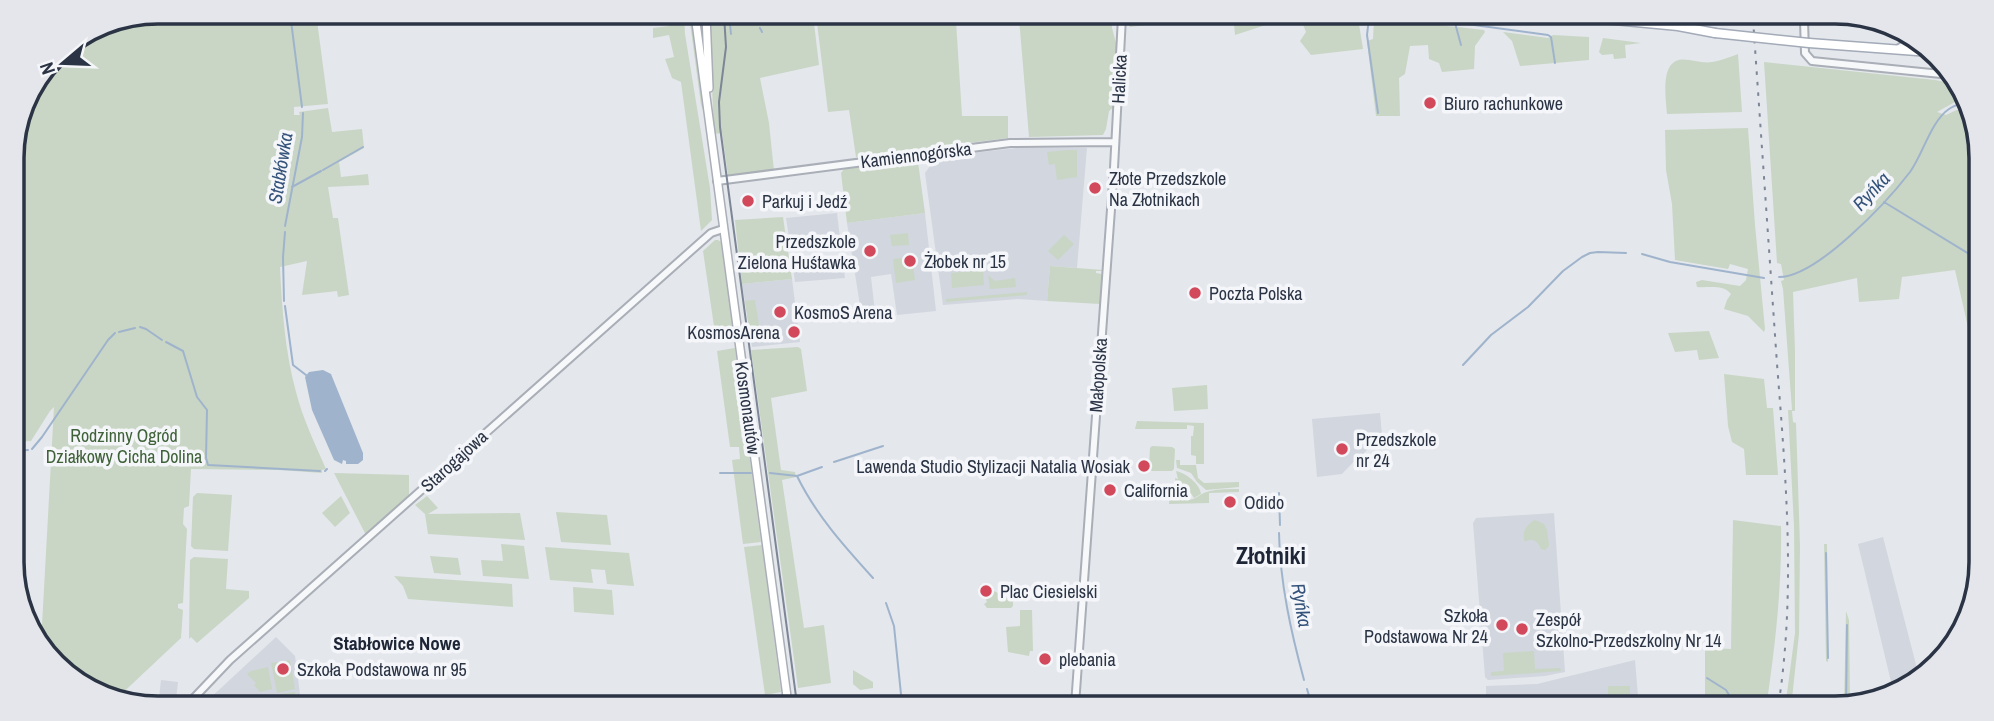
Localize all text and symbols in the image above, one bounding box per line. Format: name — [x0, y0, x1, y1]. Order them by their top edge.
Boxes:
north arrow — [28, 28, 98, 98]
street label: Halicka — [1105, 54, 1133, 104]
text: N — [33, 59, 61, 78]
place label: Biuro rachunkowe — [1444, 91, 1563, 116]
marker: Biuro rachunkowe — [1422, 95, 1438, 111]
water label: Stabłówka — [262, 130, 299, 206]
street label: Kamiennogórska — [859, 136, 973, 174]
place label: Złote Przedszkole Na Złotnikach — [1109, 166, 1226, 212]
water label: Ryńka — [1846, 166, 1896, 216]
marker: Złote Przedszkole Na Złotnikach — [1087, 180, 1103, 196]
place label: Parkuj i Jedź — [762, 189, 847, 214]
marker: Parkuj i Jedź — [740, 193, 756, 209]
place label: Przedszkole Zielona Huśtawka — [738, 229, 856, 275]
marker: Przedszkole Zielona Huśtawka — [862, 243, 878, 259]
place label: Żłobek nr 15 — [924, 249, 1006, 274]
marker: Żłobek nr 15 — [902, 253, 918, 269]
place label: Poczta Polska — [1209, 281, 1303, 306]
marker: Poczta Polska — [1187, 285, 1203, 301]
place label: KosmoS Arena — [794, 300, 892, 325]
marker: KosmoS Arena — [772, 304, 788, 320]
place label: KosmosArena — [687, 320, 780, 345]
marker: KosmosArena — [786, 324, 802, 340]
street label: Małopolska — [1083, 337, 1113, 413]
street label: Kosmonautów — [729, 360, 767, 456]
park label: Rodzinny Ogród Działkowy Cicha Dolina — [46, 423, 202, 469]
street label: Starogajowa — [415, 424, 493, 498]
place label: Przedszkole nr 24 — [1356, 427, 1436, 473]
marker: Przedszkole nr 24 — [1334, 441, 1350, 457]
place label: Lawenda Studio Stylizacji Natalia Wosiak — [856, 454, 1131, 479]
marker: Lawenda Studio Stylizacji Natalia Wosiak — [1136, 458, 1152, 474]
place label: California — [1124, 478, 1188, 503]
marker: California — [1102, 482, 1118, 498]
place label: Odido — [1244, 490, 1284, 515]
marker: Odido — [1222, 494, 1238, 510]
district label: Złotniki — [1236, 539, 1306, 571]
place label: Plac Ciesielski — [1000, 579, 1098, 604]
water label: Ryńka — [1285, 581, 1319, 629]
marker: Plac Ciesielski — [978, 583, 994, 599]
place label: Szkoła Podstawowa Nr 24 — [1364, 603, 1488, 649]
place label: Zespół Szkolno-Przedszkolny Nr 14 — [1536, 607, 1721, 653]
marker: Szkoła Podstawowa Nr 24 — [1494, 617, 1510, 633]
marker: Zespół Szkolno-Przedszkolny Nr 14 — [1514, 621, 1530, 637]
district label: Stabłowice Nowe — [333, 630, 461, 656]
place label: plebania — [1059, 647, 1116, 672]
marker: plebania — [1037, 651, 1053, 667]
place label: Szkoła Podstawowa nr 95 — [297, 657, 467, 682]
marker: Szkoła Podstawowa nr 95 — [275, 661, 291, 677]

